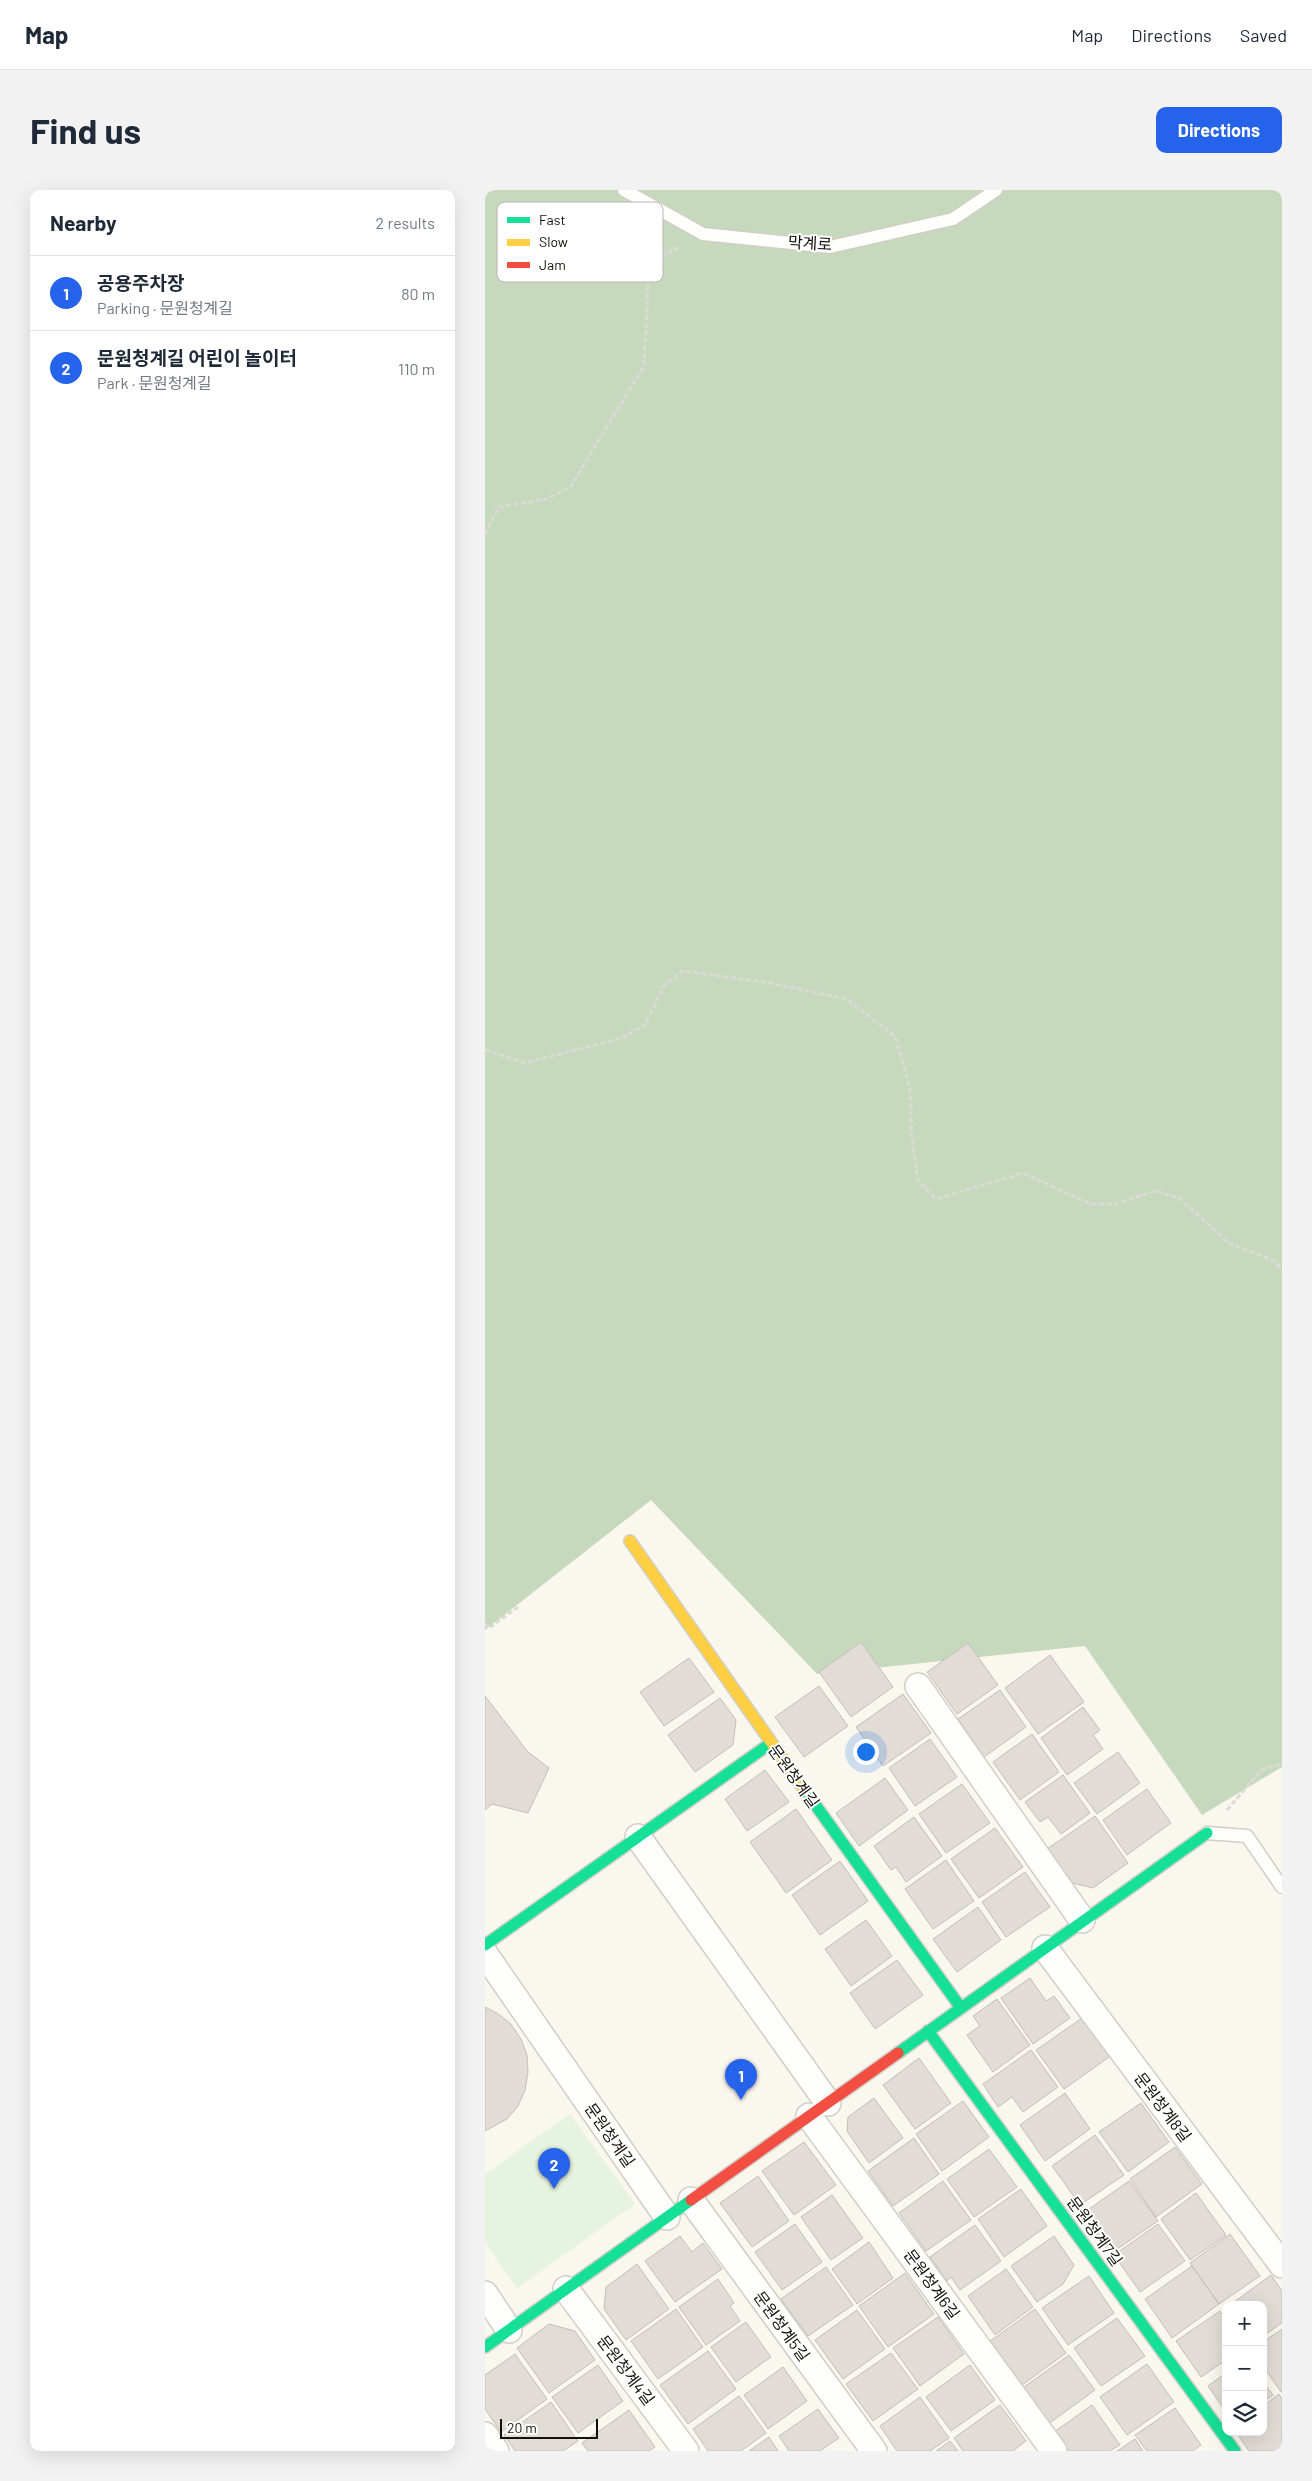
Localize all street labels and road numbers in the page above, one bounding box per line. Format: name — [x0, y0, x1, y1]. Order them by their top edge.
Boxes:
street label: 막계로 — [787, 232, 833, 253]
street label: 문원청계길 — [765, 1740, 824, 1811]
street label: 문원청계8길 — [1131, 2068, 1196, 2145]
street label: 문원청계길 — [582, 2099, 639, 2170]
street label: 문원청계7길 — [1064, 2192, 1127, 2269]
street label: 문원청계6길 — [901, 2245, 964, 2322]
street label: 문원청계5길 — [751, 2287, 814, 2364]
street label: 문원청계4길 — [594, 2331, 659, 2408]

